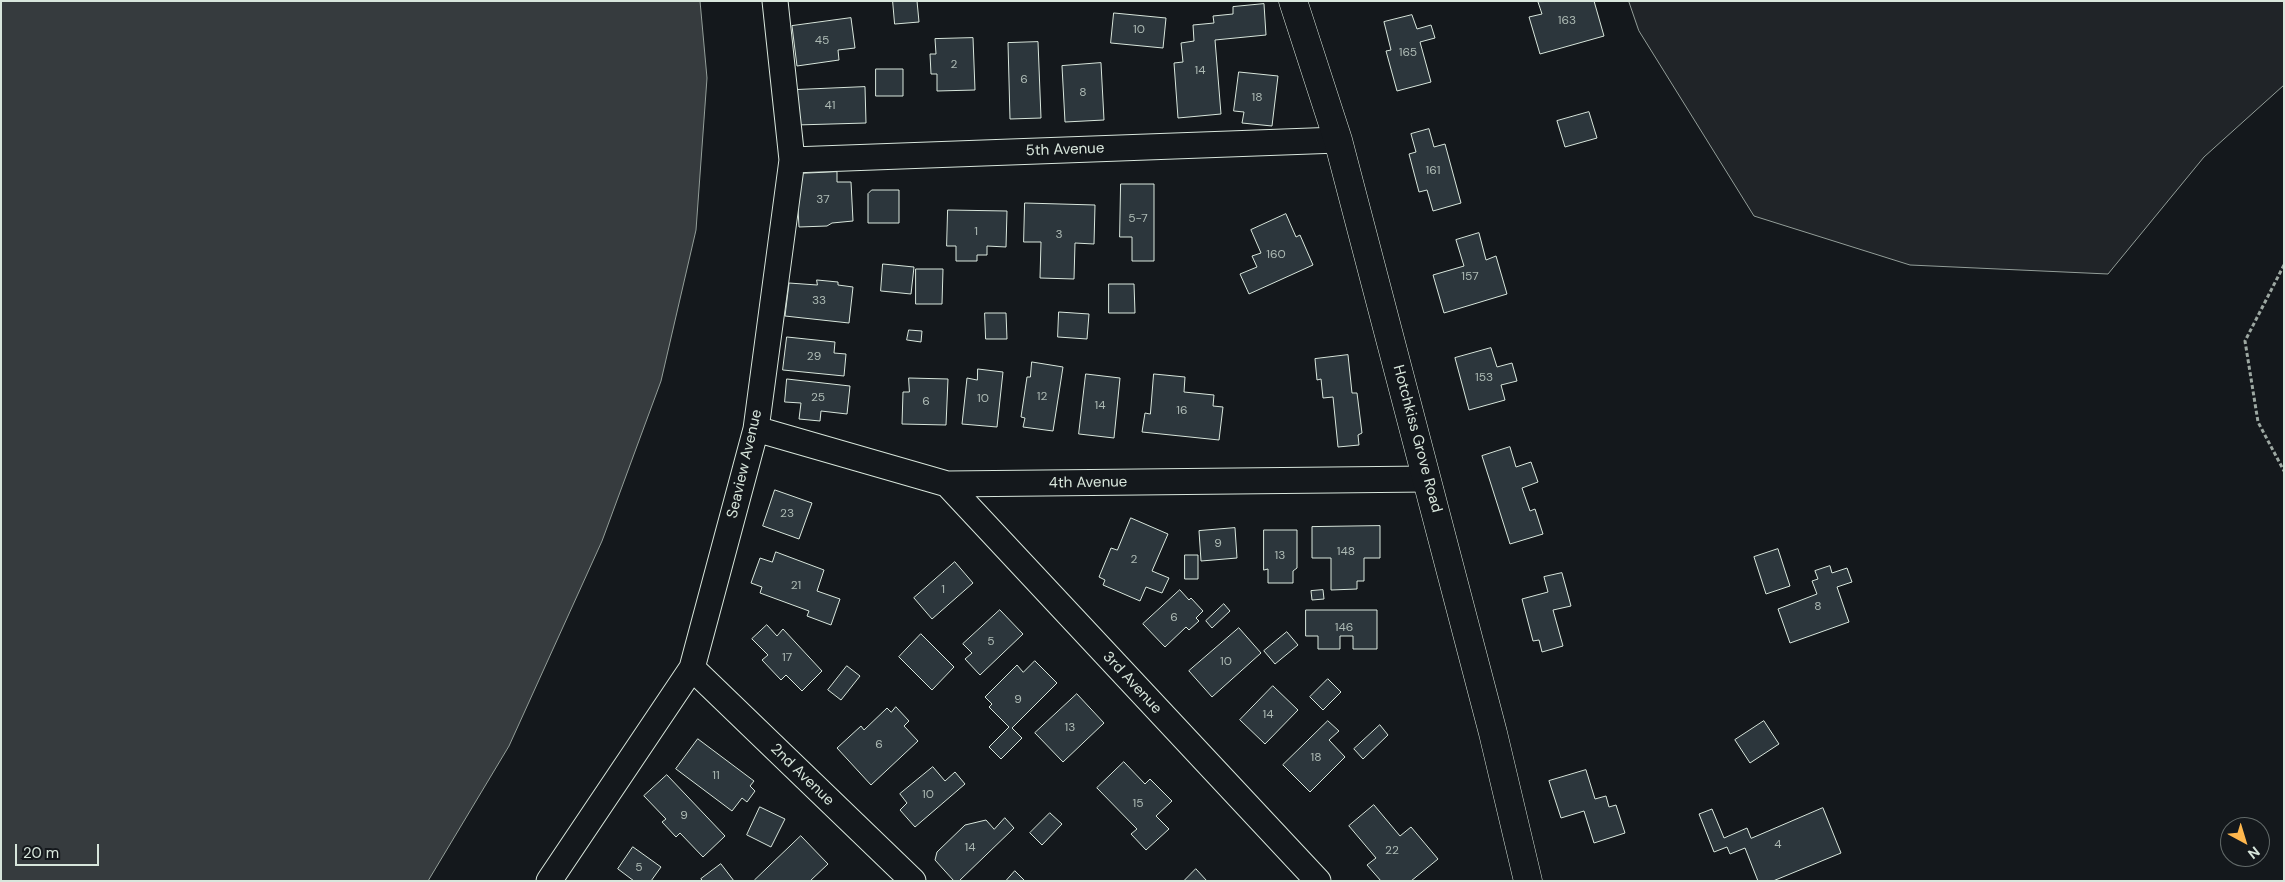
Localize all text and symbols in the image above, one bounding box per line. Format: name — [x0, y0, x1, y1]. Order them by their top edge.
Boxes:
house number: 163 — [1558, 14, 1576, 28]
house number: 10 — [1133, 23, 1145, 37]
house number: 45 — [815, 34, 829, 48]
house number: 165 — [1399, 46, 1417, 60]
house number: 2 — [951, 58, 957, 72]
house number: 14 — [1194, 64, 1206, 78]
house number: 6 — [1020, 73, 1028, 87]
house number: 8 — [1079, 86, 1087, 100]
house number: 18 — [1251, 91, 1263, 105]
house number: 41 — [824, 99, 836, 113]
street label: 5th Avenue — [1025, 140, 1105, 160]
house number: 161 — [1425, 164, 1441, 178]
house number: 37 — [816, 193, 830, 207]
house number: 5-7 — [1128, 212, 1148, 226]
house number: 1 — [974, 225, 978, 239]
house number: 3 — [1055, 228, 1063, 242]
house number: 160 — [1266, 248, 1286, 262]
house number: 157 — [1461, 270, 1479, 284]
house number: 33 — [812, 294, 826, 308]
house number: 29 — [807, 350, 821, 364]
street label: Hotchkiss Grove Road — [1389, 363, 1445, 515]
house number: 153 — [1475, 371, 1493, 385]
house number: 12 — [1037, 390, 1047, 404]
house number: 25 — [811, 391, 825, 405]
house number: 10 — [977, 392, 989, 406]
house number: 6 — [922, 395, 930, 409]
house number: 14 — [1094, 399, 1106, 413]
house number: 16 — [1176, 404, 1188, 418]
street label: Seaview Avenue — [724, 408, 766, 520]
street label: 4th Avenue — [1049, 473, 1127, 493]
house number: 23 — [780, 507, 794, 521]
house number: 9 — [1214, 537, 1222, 551]
house number: 148 — [1337, 545, 1355, 559]
house number: 13 — [1275, 549, 1285, 563]
house number: 2 — [1131, 553, 1137, 567]
house number: 21 — [791, 579, 801, 593]
house number: 1 — [941, 583, 945, 597]
house number: 8 — [1814, 600, 1822, 614]
house number: 6 — [1170, 611, 1178, 625]
house number: 146 — [1335, 621, 1353, 635]
house number: 5 — [987, 635, 995, 649]
street label: 3rd Avenue — [1099, 648, 1165, 718]
house number: 17 — [782, 651, 792, 665]
house number: 10 — [1220, 655, 1232, 669]
house number: 9 — [1014, 693, 1022, 707]
house number: 14 — [1262, 708, 1274, 722]
house number: 13 — [1065, 721, 1075, 735]
house number: 6 — [875, 738, 883, 752]
street label: 2nd Avenue — [766, 740, 838, 810]
house number: 18 — [1310, 751, 1322, 765]
house number: 11 — [712, 769, 720, 783]
house number: 10 — [922, 788, 934, 802]
house number: 15 — [1132, 797, 1144, 811]
house number: 9 — [680, 809, 688, 823]
north arrow — [2220, 817, 2270, 867]
scale bar — [18, 834, 101, 866]
house number: 4 — [1774, 838, 1782, 852]
house number: 14 — [964, 841, 976, 855]
text: 20 m — [23, 843, 59, 863]
text: N — [2244, 843, 2263, 863]
house number: 22 — [1385, 844, 1399, 858]
house number: 5 — [635, 861, 643, 875]

